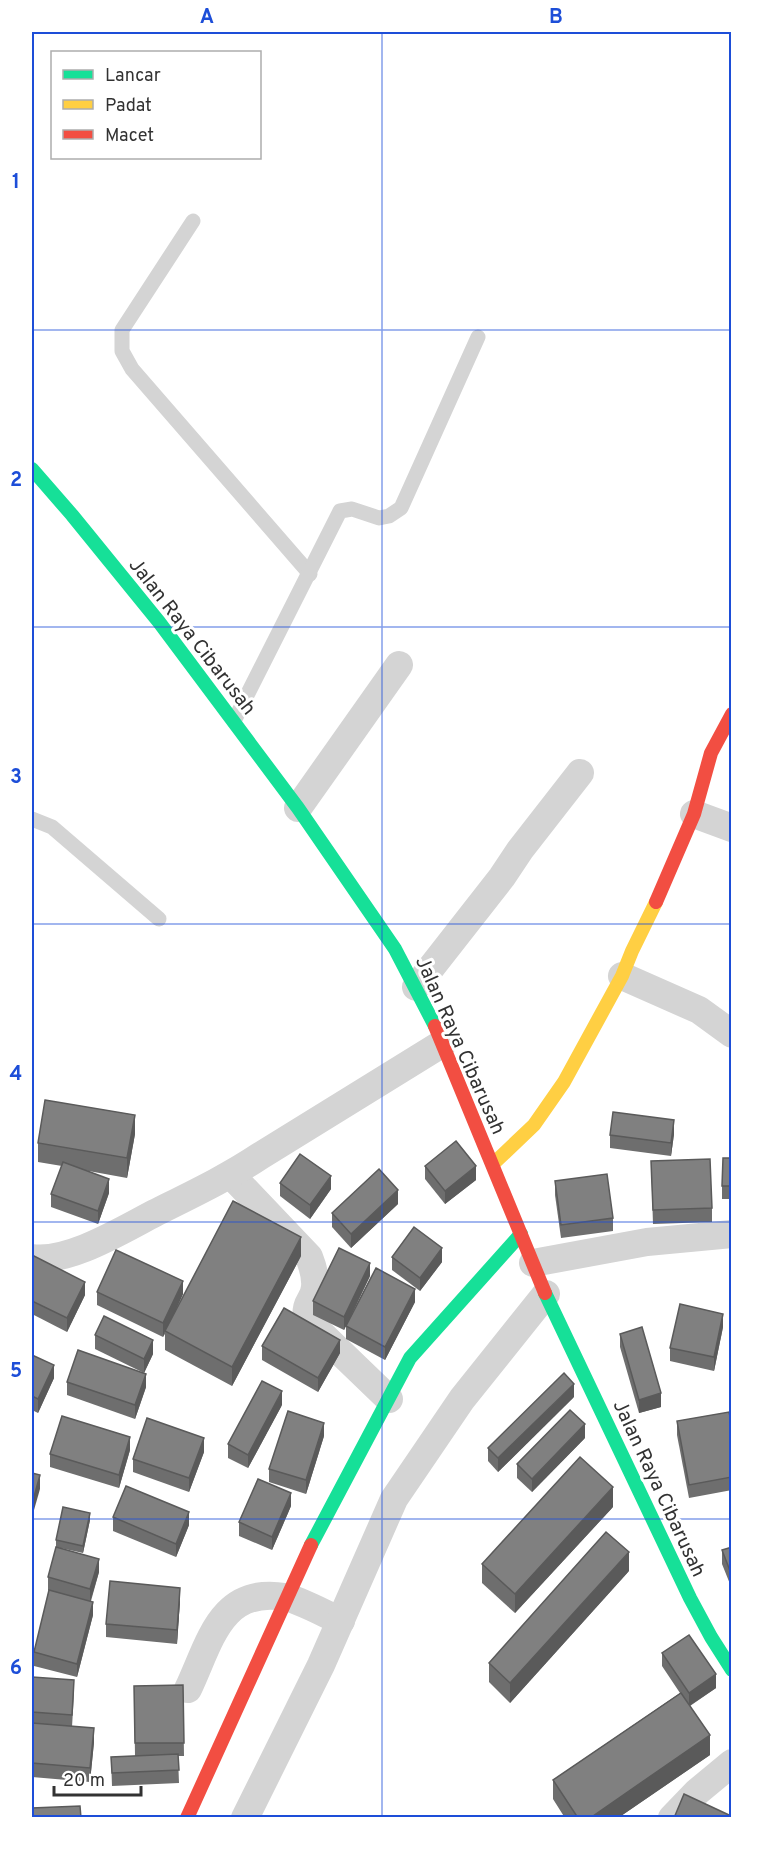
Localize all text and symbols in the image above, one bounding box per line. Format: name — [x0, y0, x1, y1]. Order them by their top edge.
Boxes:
text: A — [200, 5, 214, 31]
text: B — [549, 5, 563, 31]
legend — [51, 51, 261, 159]
text: Lancar — [105, 65, 161, 88]
text: Padat — [105, 95, 152, 118]
text: Macet — [105, 125, 154, 148]
text: 1 — [12, 170, 20, 196]
text: 2 — [10, 468, 22, 494]
street label: Jalan Raya Cibarusah — [122, 553, 261, 721]
text: 3 — [10, 765, 22, 791]
street label: Jalan Raya Cibarusah — [408, 953, 510, 1139]
text: 4 — [10, 1062, 22, 1088]
text: 5 — [10, 1359, 22, 1385]
street label: Jalan Raya Cibarusah — [606, 1396, 711, 1582]
text: 6 — [10, 1656, 22, 1682]
scale bar — [54, 1759, 141, 1797]
text: 20 m — [63, 1770, 105, 1793]

